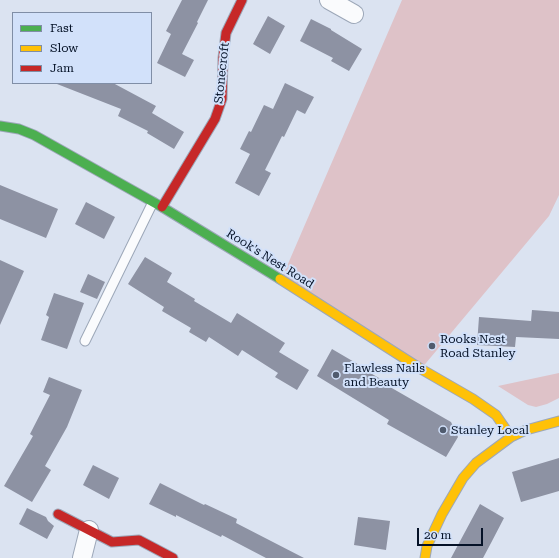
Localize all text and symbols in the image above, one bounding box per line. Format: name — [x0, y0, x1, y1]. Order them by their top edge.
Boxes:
legend — [12, 12, 152, 84]
text: Fast — [50, 21, 73, 35]
text: Slow — [50, 41, 78, 55]
street label: Stonecroft — [212, 42, 232, 104]
text: Jam — [50, 61, 74, 75]
street label: Rook's Nest Road — [224, 226, 316, 292]
place label: Rooks Nest Road Stanley — [440, 332, 516, 360]
marker: Rooks Nest Road Stanley — [427, 341, 437, 351]
place label: Flawless Nails and Beauty — [344, 361, 425, 389]
marker: Flawless Nails and Beauty — [331, 370, 341, 380]
place label: Stanley Local — [451, 423, 529, 437]
marker: Stanley Local — [438, 425, 448, 435]
scale bar — [419, 520, 485, 546]
text: 20 m — [424, 528, 451, 542]

